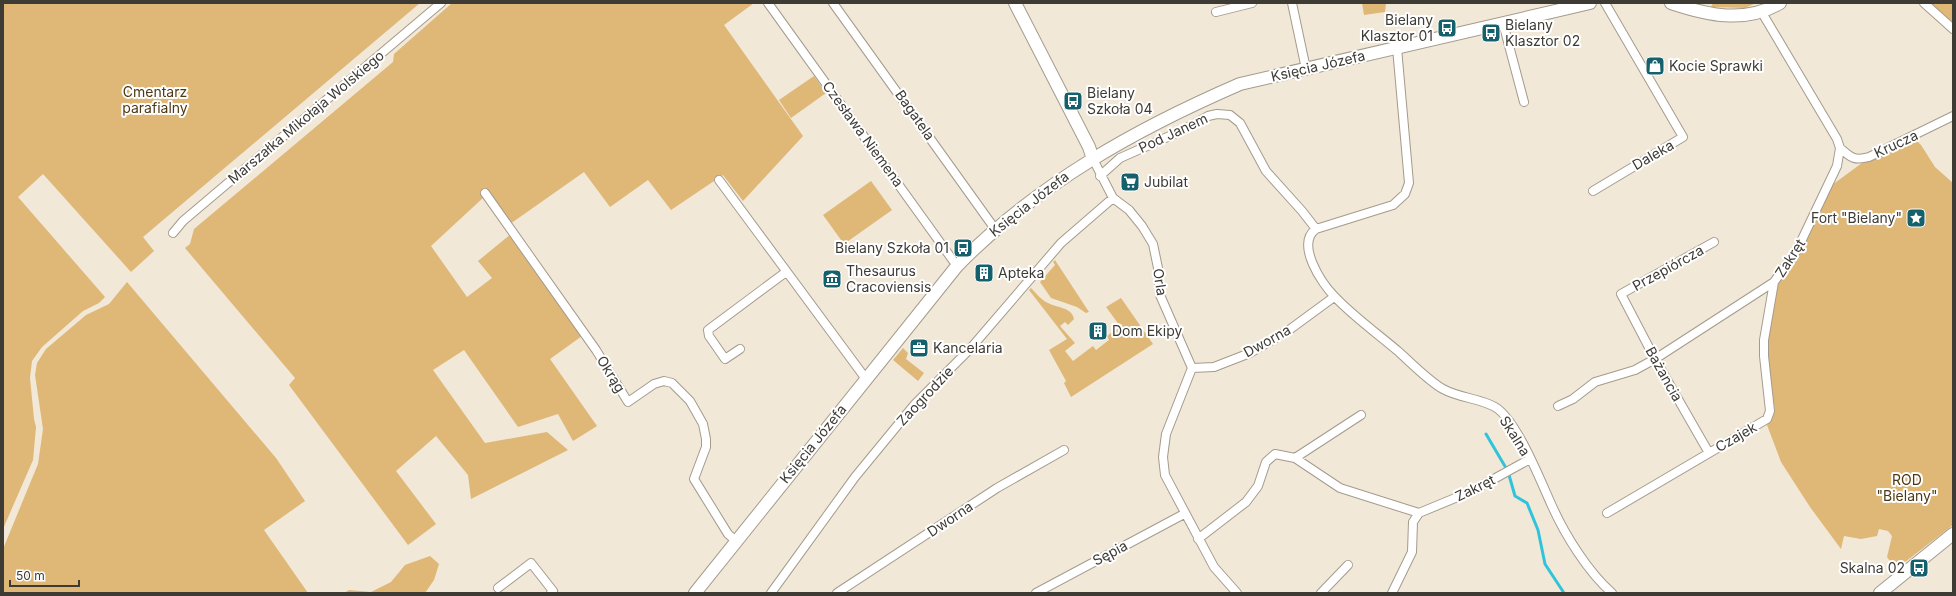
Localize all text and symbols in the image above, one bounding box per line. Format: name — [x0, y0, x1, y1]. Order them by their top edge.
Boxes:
place label: Bielany Klasztor 01 — [1361, 11, 1433, 44]
place label: Bielany Klasztor 02 — [1505, 16, 1580, 49]
bus stop icon: Bielany Klasztor 01 — [1436, 17, 1458, 39]
bus stop icon: Bielany Klasztor 02 — [1480, 22, 1502, 44]
street label: Marszałka Mikołaja Wolskiego — [224, 46, 387, 187]
street label: Księcia Józefa — [1269, 46, 1367, 85]
shop icon: Kocie Sprawki — [1644, 55, 1666, 77]
place label: Kocie Sprawki — [1669, 57, 1763, 74]
street label: Czesława Niemena — [819, 78, 907, 190]
park label: Cmentarz parafialny — [122, 83, 188, 116]
place label: Bielany Szkoła 04 — [1087, 84, 1153, 117]
street label: Bagatela — [892, 86, 939, 143]
bus stop icon: Bielany Szkoła 04 — [1062, 90, 1084, 112]
street label: Pod Janem — [1136, 109, 1210, 156]
street label: Krucza — [1871, 126, 1920, 161]
street label: Daleka — [1629, 136, 1677, 173]
street label: Księcia Józefa — [986, 167, 1072, 240]
supermarket icon: Jubilat — [1119, 171, 1141, 193]
place label: Jubilat — [1144, 173, 1188, 190]
place icon: Fort "Bielany" — [1905, 207, 1927, 229]
place label: Fort "Bielany" — [1811, 209, 1902, 226]
street label: Zakręt — [1771, 235, 1808, 280]
bus stop icon: Bielany Szkoła 01 — [952, 237, 974, 259]
place label: Bielany Szkoła 01 — [835, 239, 949, 256]
street label: Przepiórcza — [1629, 241, 1706, 294]
place label: Thesaurus Cracoviensis — [846, 262, 931, 295]
building icon: Apteka — [973, 262, 995, 284]
place label: Apteka — [998, 264, 1044, 281]
street label: Orla — [1150, 267, 1171, 297]
museum icon: Thesaurus Cracoviensis — [821, 268, 843, 290]
building icon: Dom Ekipy — [1087, 320, 1109, 342]
street label: Dworna — [1240, 321, 1293, 360]
place label: Dom Ekipy — [1112, 322, 1182, 339]
office icon: Kancelaria — [908, 337, 930, 359]
place label: Kancelaria — [933, 339, 1003, 356]
street label: Bażancia — [1642, 343, 1686, 404]
street label: Okrąg — [594, 352, 629, 395]
street label: Zaogrodzie — [893, 362, 956, 429]
street label: Księcia Józefa — [776, 401, 849, 486]
street label: Skalna — [1497, 413, 1534, 459]
street label: Czajek — [1712, 418, 1760, 455]
street label: Zakręt — [1452, 470, 1498, 504]
park label: ROD "Bielany" — [1877, 471, 1937, 504]
street label: Dworna — [924, 497, 976, 540]
street label: Sępia — [1089, 536, 1130, 569]
bus stop icon: Skalna 02 — [1908, 557, 1930, 579]
place label: Skalna 02 — [1840, 559, 1905, 576]
scale bar — [10, 562, 79, 588]
text: 50 m — [16, 568, 45, 583]

